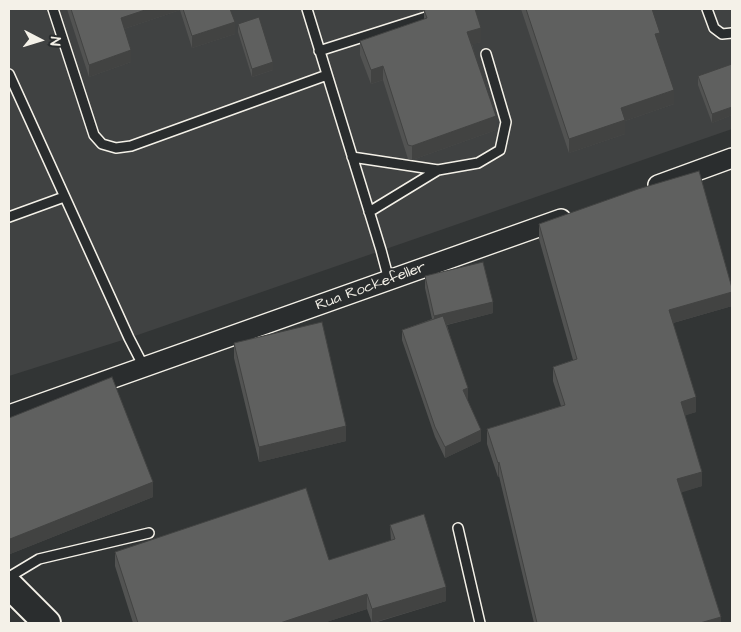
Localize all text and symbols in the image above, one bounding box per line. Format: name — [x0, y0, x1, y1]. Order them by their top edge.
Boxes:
north arrow — [15, 15, 65, 65]
text: N — [45, 36, 65, 47]
street label: Rua Rockefeller — [313, 259, 429, 315]

